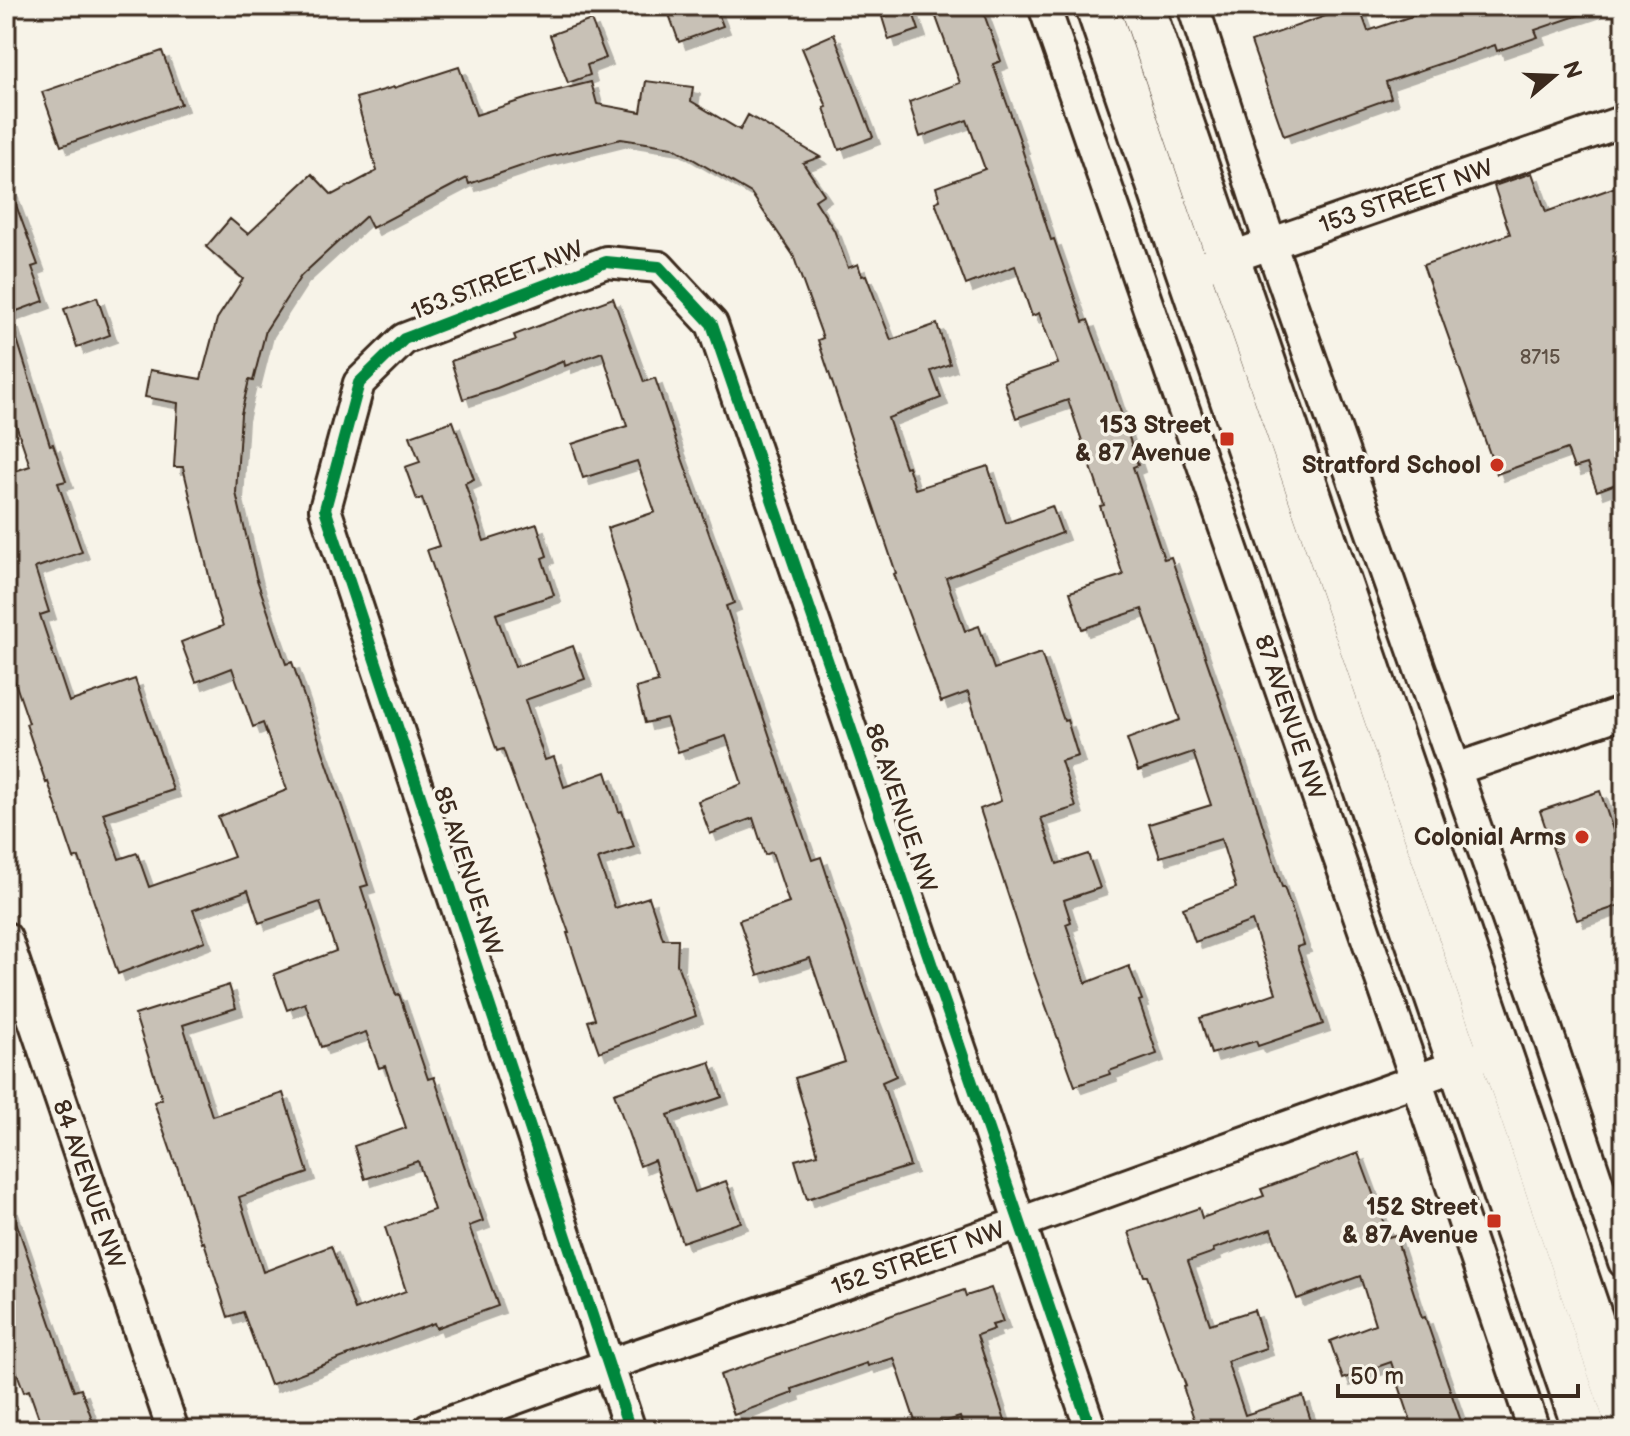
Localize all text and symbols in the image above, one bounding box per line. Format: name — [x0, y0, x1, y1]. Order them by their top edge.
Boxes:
north arrow — [1514, 36, 1594, 116]
text: N — [1556, 58, 1587, 82]
street label: 153 STREET NW — [1315, 153, 1497, 240]
street label: 153 STREET NW — [407, 234, 587, 327]
house number: 8715 — [1520, 346, 1560, 370]
place label: 153 Street & 87 Avenue — [1075, 411, 1211, 468]
marker: 153 Street & 87 Avenue — [1218, 430, 1236, 448]
place label: Stratford School — [1302, 451, 1481, 480]
marker: Stratford School — [1488, 456, 1506, 474]
street label: 87 AVENUE NW — [1248, 631, 1331, 803]
street label: 86 AVENUE NW — [858, 720, 943, 896]
street label: 85 AVENUE NW — [427, 783, 508, 959]
place label: Colonial Arms — [1414, 823, 1566, 852]
marker: Colonial Arms — [1573, 828, 1591, 846]
street label: 84 AVENUE NW — [46, 1096, 131, 1272]
place label: 152 Street & 87 Avenue — [1342, 1193, 1478, 1250]
marker: 152 Street & 87 Avenue — [1485, 1212, 1503, 1230]
street label: 152 STREET NW — [828, 1215, 1009, 1302]
scale bar — [1338, 1348, 1578, 1398]
text: 50 m — [1350, 1362, 1404, 1391]

